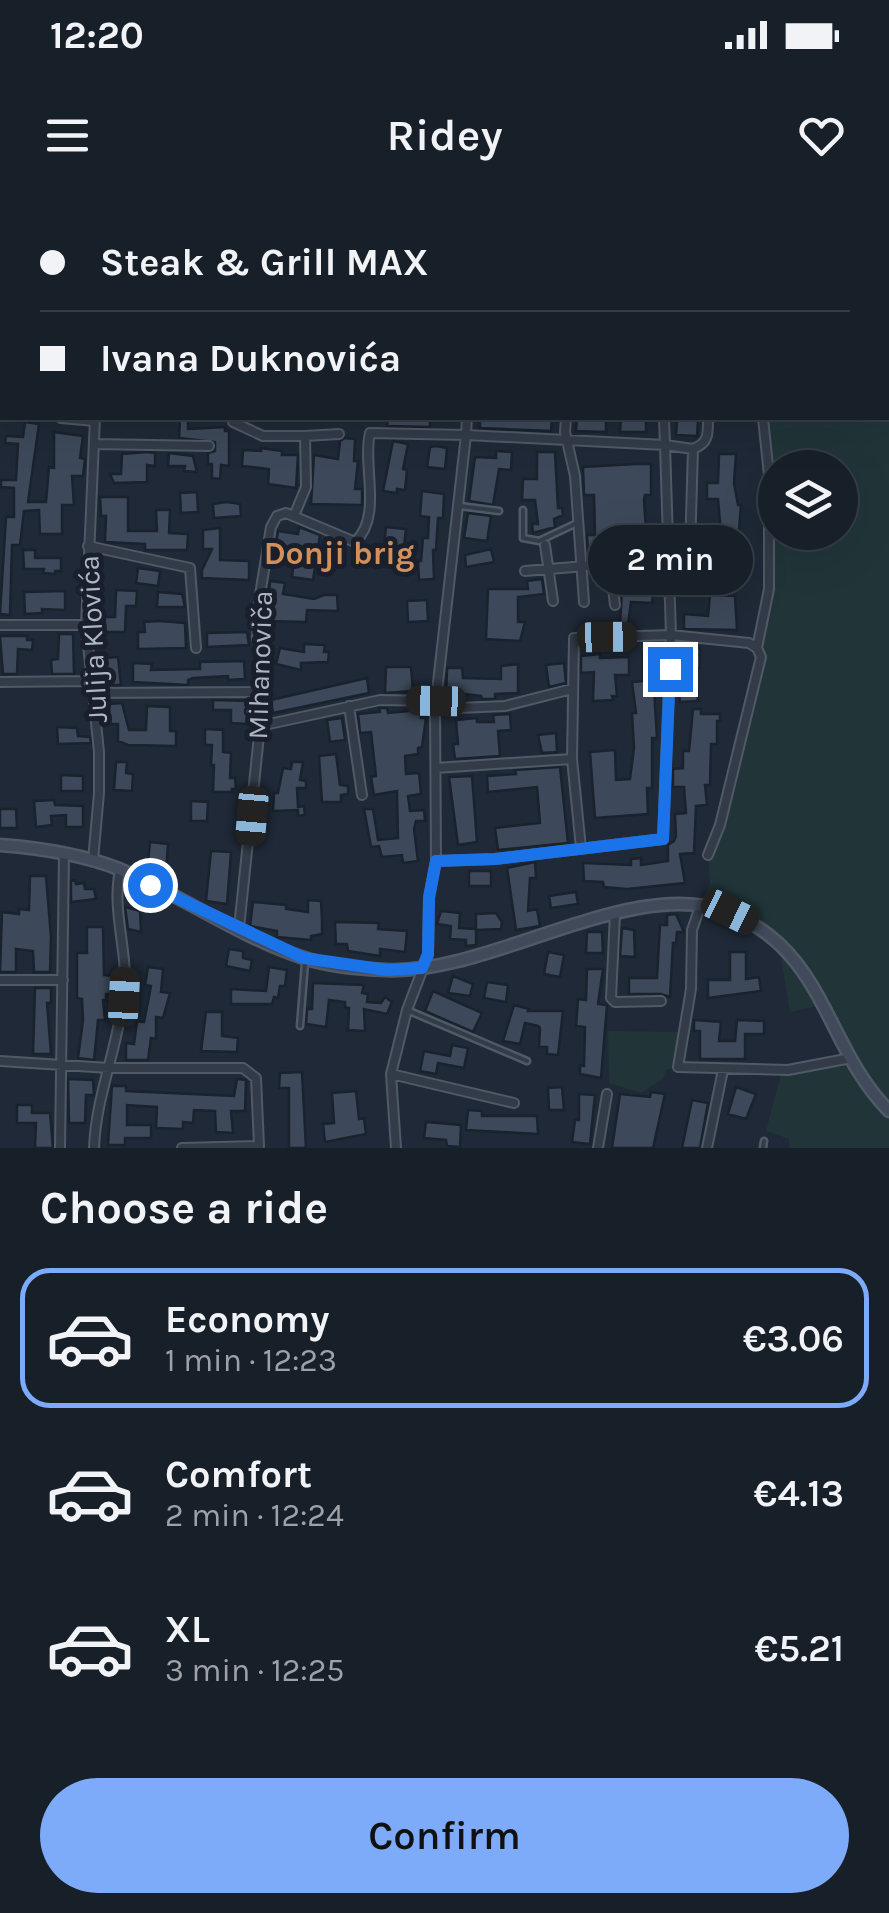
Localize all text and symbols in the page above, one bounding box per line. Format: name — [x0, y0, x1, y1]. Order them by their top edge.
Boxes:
text: 12:20 — [50, 13, 144, 58]
icon: menu — [40, 108, 95, 163]
icon: heart — [794, 108, 849, 163]
text: Ridey — [386, 109, 503, 161]
text: Steak & Grill MAX — [100, 240, 429, 285]
text: Ivana Duknovića — [100, 336, 401, 381]
map controls — [758, 450, 858, 550]
button: layers — [758, 450, 858, 550]
callout: 2 min — [588, 524, 752, 594]
district label: Donji brig — [264, 535, 414, 572]
text: 2 min — [627, 541, 714, 578]
street label: Julija Klovića — [72, 554, 114, 724]
street label: Mihanoviča — [241, 590, 279, 740]
car — [577, 621, 637, 653]
route end — [648, 647, 693, 692]
car — [406, 685, 466, 717]
car — [234, 785, 270, 847]
route start — [128, 863, 173, 908]
car — [696, 885, 764, 939]
car — [107, 966, 141, 1028]
text: Choose a ride — [40, 1182, 328, 1234]
icon: car — [45, 1293, 135, 1383]
text: Economy — [165, 1297, 329, 1342]
text: €3.06 — [743, 1316, 844, 1361]
text: 1 min · 12:23 — [165, 1342, 337, 1379]
icon: car — [45, 1448, 135, 1538]
text: Comfort — [165, 1452, 312, 1497]
text: €4.13 — [754, 1471, 844, 1516]
text: 2 min · 12:24 — [165, 1497, 344, 1534]
icon: car — [45, 1603, 135, 1693]
text: XL — [165, 1607, 210, 1652]
text: €5.21 — [754, 1626, 844, 1671]
text: 3 min · 12:25 — [165, 1652, 344, 1689]
button: Confirm — [40, 1778, 849, 1893]

